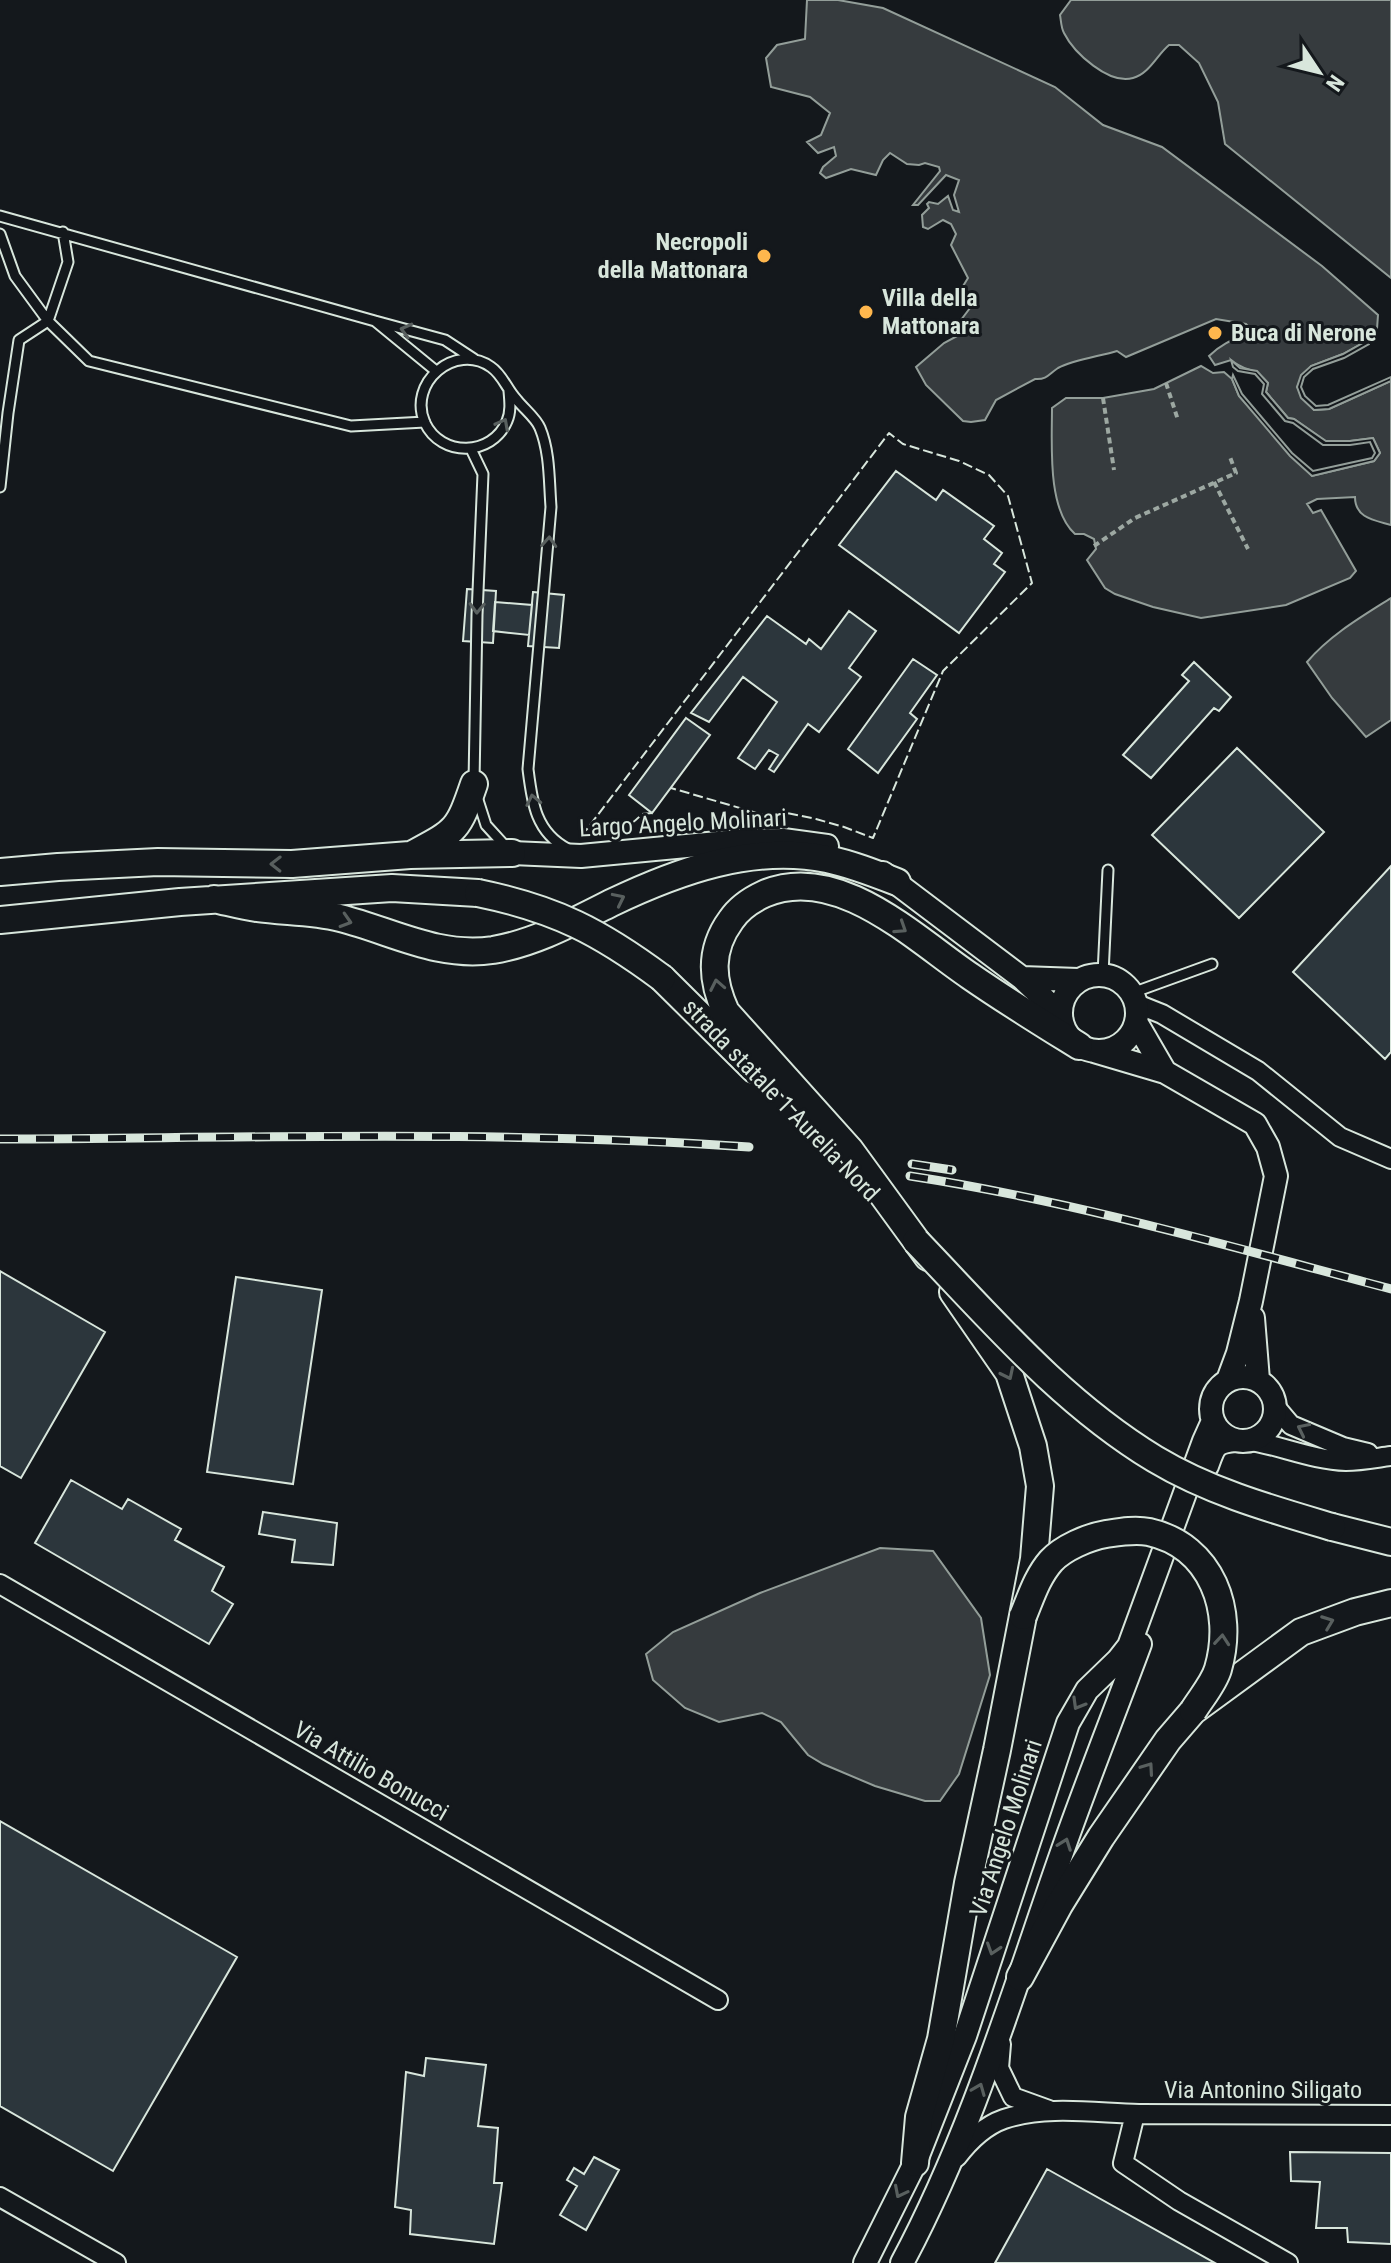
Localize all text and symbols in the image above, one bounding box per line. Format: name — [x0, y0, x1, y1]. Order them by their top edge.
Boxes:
north arrow — [1279, 32, 1359, 112]
text: N — [1321, 70, 1349, 96]
place label: Necropoli della Mattonara — [598, 228, 748, 284]
marker: Necropoli della Mattonara — [755, 247, 773, 265]
place label: Villa della Mattonara — [882, 284, 980, 340]
marker: Villa della Mattonara — [857, 303, 875, 321]
place label: Buca di Nerone — [1231, 319, 1377, 347]
one-way arrow — [400, 322, 414, 339]
marker: Buca di Nerone — [1206, 324, 1224, 342]
one-way arrow — [493, 418, 508, 432]
one-way arrow — [540, 535, 557, 548]
one-way arrow — [469, 602, 486, 615]
one-way arrow — [525, 794, 542, 808]
street label: Largo Angelo Molinari — [578, 804, 788, 842]
one-way arrow — [269, 855, 282, 873]
one-way arrow — [610, 893, 625, 909]
one-way arrow — [338, 912, 352, 928]
one-way arrow — [893, 918, 907, 933]
one-way arrow — [709, 978, 726, 991]
street label: strada statale 1 Aurelia Nord — [677, 993, 885, 1207]
one-way arrow — [998, 1365, 1013, 1380]
one-way arrow — [1296, 1423, 1311, 1439]
one-way arrow — [1320, 1615, 1334, 1632]
one-way arrow — [1213, 1634, 1230, 1647]
one-way arrow — [1072, 1695, 1088, 1710]
street label: Via Attilio Bonucci — [289, 1715, 453, 1827]
street label: Via Angelo Molinari — [964, 1736, 1048, 1920]
one-way arrow — [1138, 1762, 1153, 1776]
one-way arrow — [1055, 1838, 1072, 1852]
one-way arrow — [986, 1942, 1002, 1955]
street label: Via Antonino Siligato — [1164, 2076, 1362, 2104]
one-way arrow — [969, 2083, 986, 2097]
one-way arrow — [895, 2183, 910, 2198]

